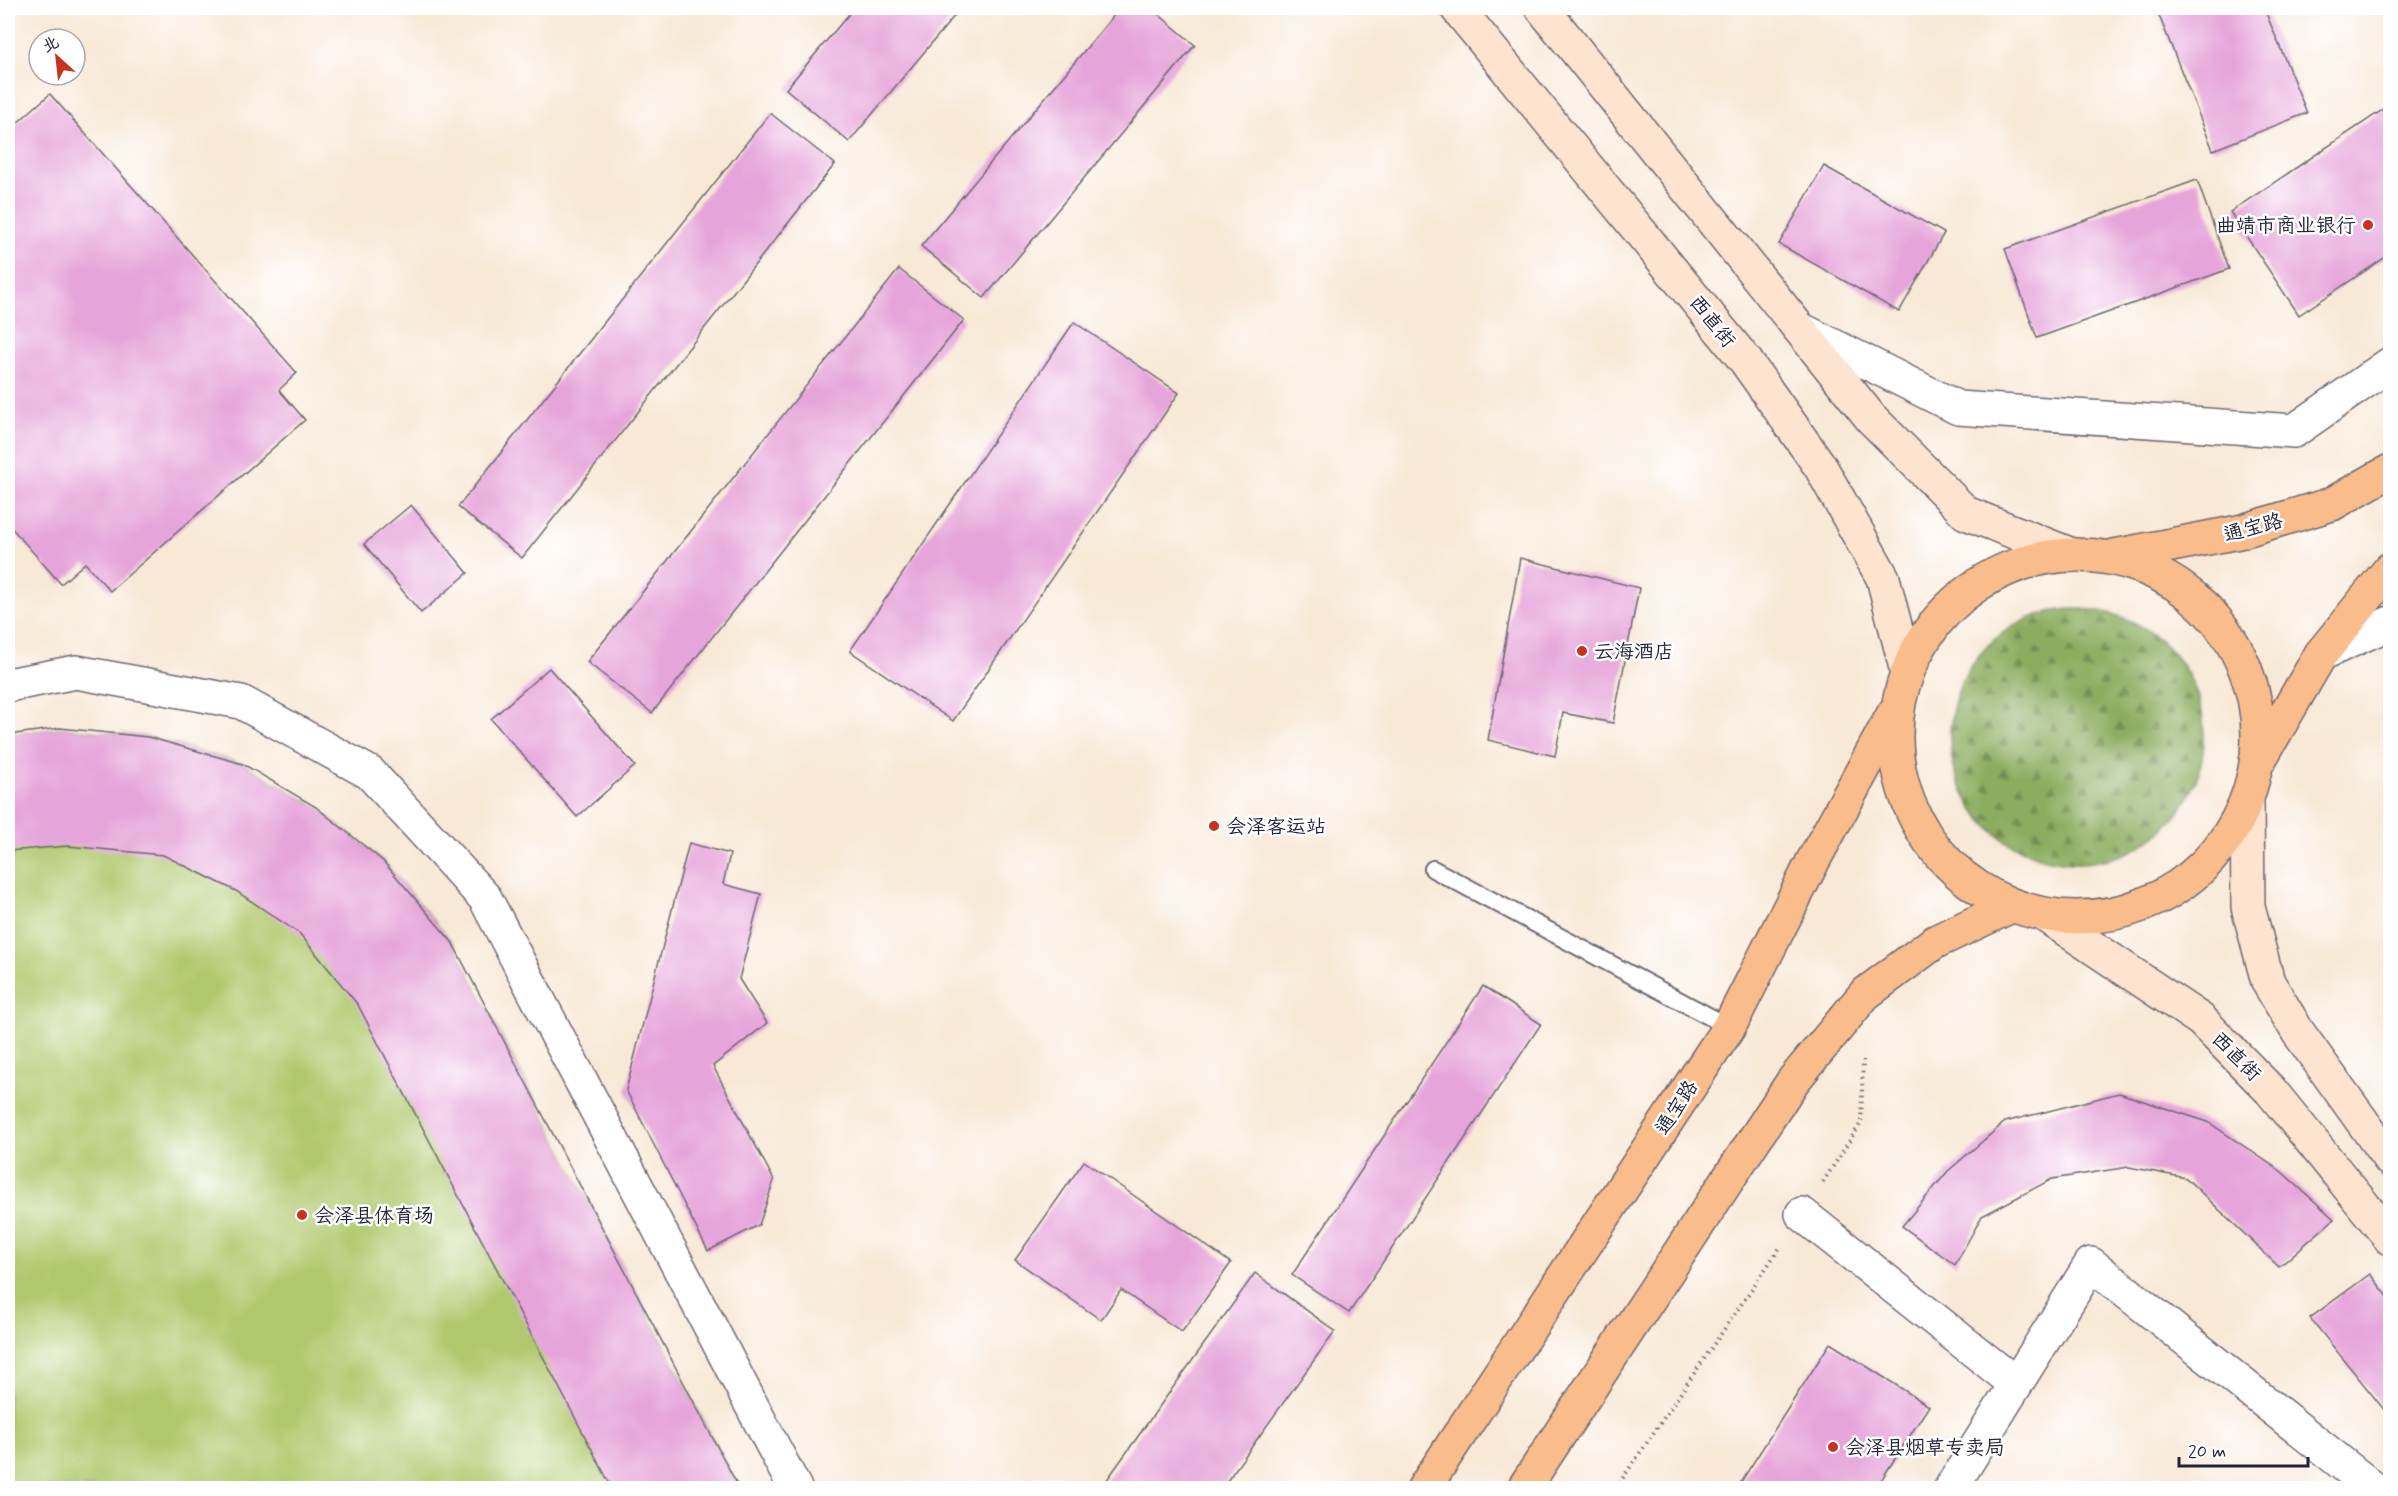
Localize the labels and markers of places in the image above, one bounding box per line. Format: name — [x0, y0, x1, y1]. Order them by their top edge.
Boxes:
place label: 曲靖市商业银行 — [2216, 213, 2356, 240]
marker: 曲靖市商业银行 — [2361, 218, 2375, 232]
place label: 云海酒店 — [1594, 639, 1674, 666]
marker: 云海酒店 — [1575, 644, 1589, 658]
place label: 会泽客运站 — [1226, 814, 1326, 841]
marker: 会泽客运站 — [1207, 819, 1221, 833]
place label: 会泽县体育场 — [314, 1203, 434, 1230]
marker: 会泽县体育场 — [295, 1208, 309, 1222]
place label: 会泽县烟草专卖局 — [1845, 1435, 2005, 1462]
marker: 会泽县烟草专卖局 — [1826, 1440, 1840, 1454]

